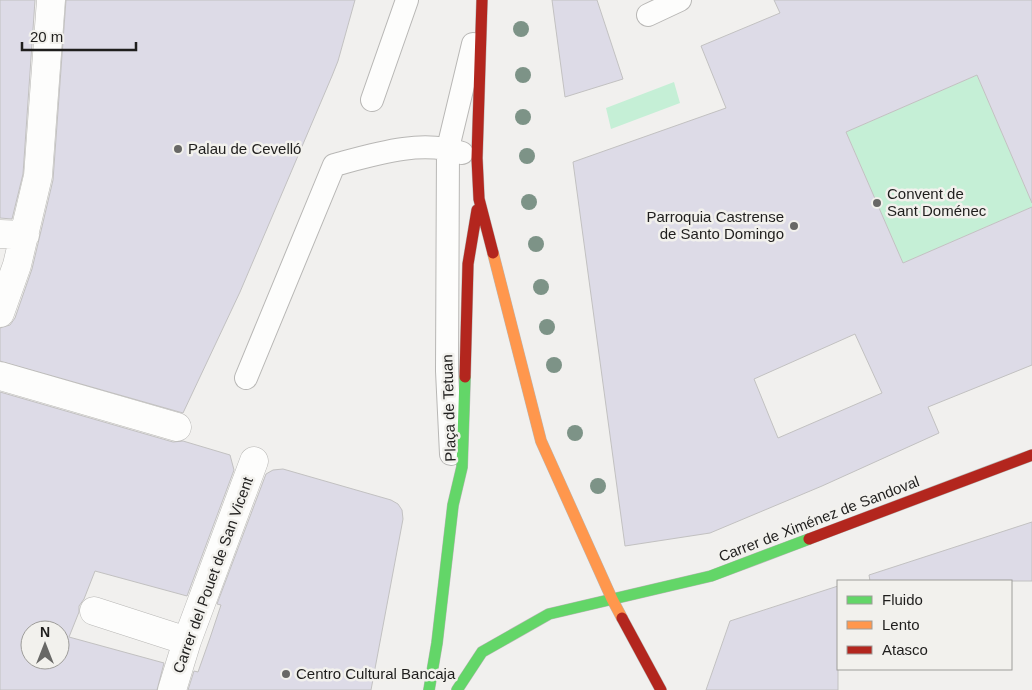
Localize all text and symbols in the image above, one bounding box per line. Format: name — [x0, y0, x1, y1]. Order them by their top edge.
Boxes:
scale bar — [22, 20, 136, 52]
text: 20 m — [30, 28, 63, 45]
place label: Palau de Cevelló — [188, 140, 301, 157]
marker: Palau de Cevelló — [172, 143, 184, 155]
place label: Convent de Sant Doménec — [887, 185, 987, 219]
marker: Convent de Sant Doménec — [871, 197, 883, 209]
place label: Parroquia Castrense de Santo Domingo — [646, 208, 784, 242]
marker: Parroquia Castrense de Santo Domingo — [788, 220, 800, 232]
street label: Plaça de Tetuan — [438, 354, 459, 462]
street label: Carrer de Ximénez de Sandoval — [716, 472, 922, 565]
street label: Carrer del Pouet de San Vicent — [169, 474, 256, 675]
legend — [837, 580, 1012, 670]
text: Fluido — [882, 591, 923, 608]
text: Lento — [882, 616, 920, 633]
north arrow — [20, 620, 70, 670]
text: N — [40, 624, 50, 640]
text: Atasco — [882, 641, 928, 658]
place label: Centro Cultural Bancaja — [296, 665, 456, 682]
marker: Centro Cultural Bancaja — [280, 668, 292, 680]

